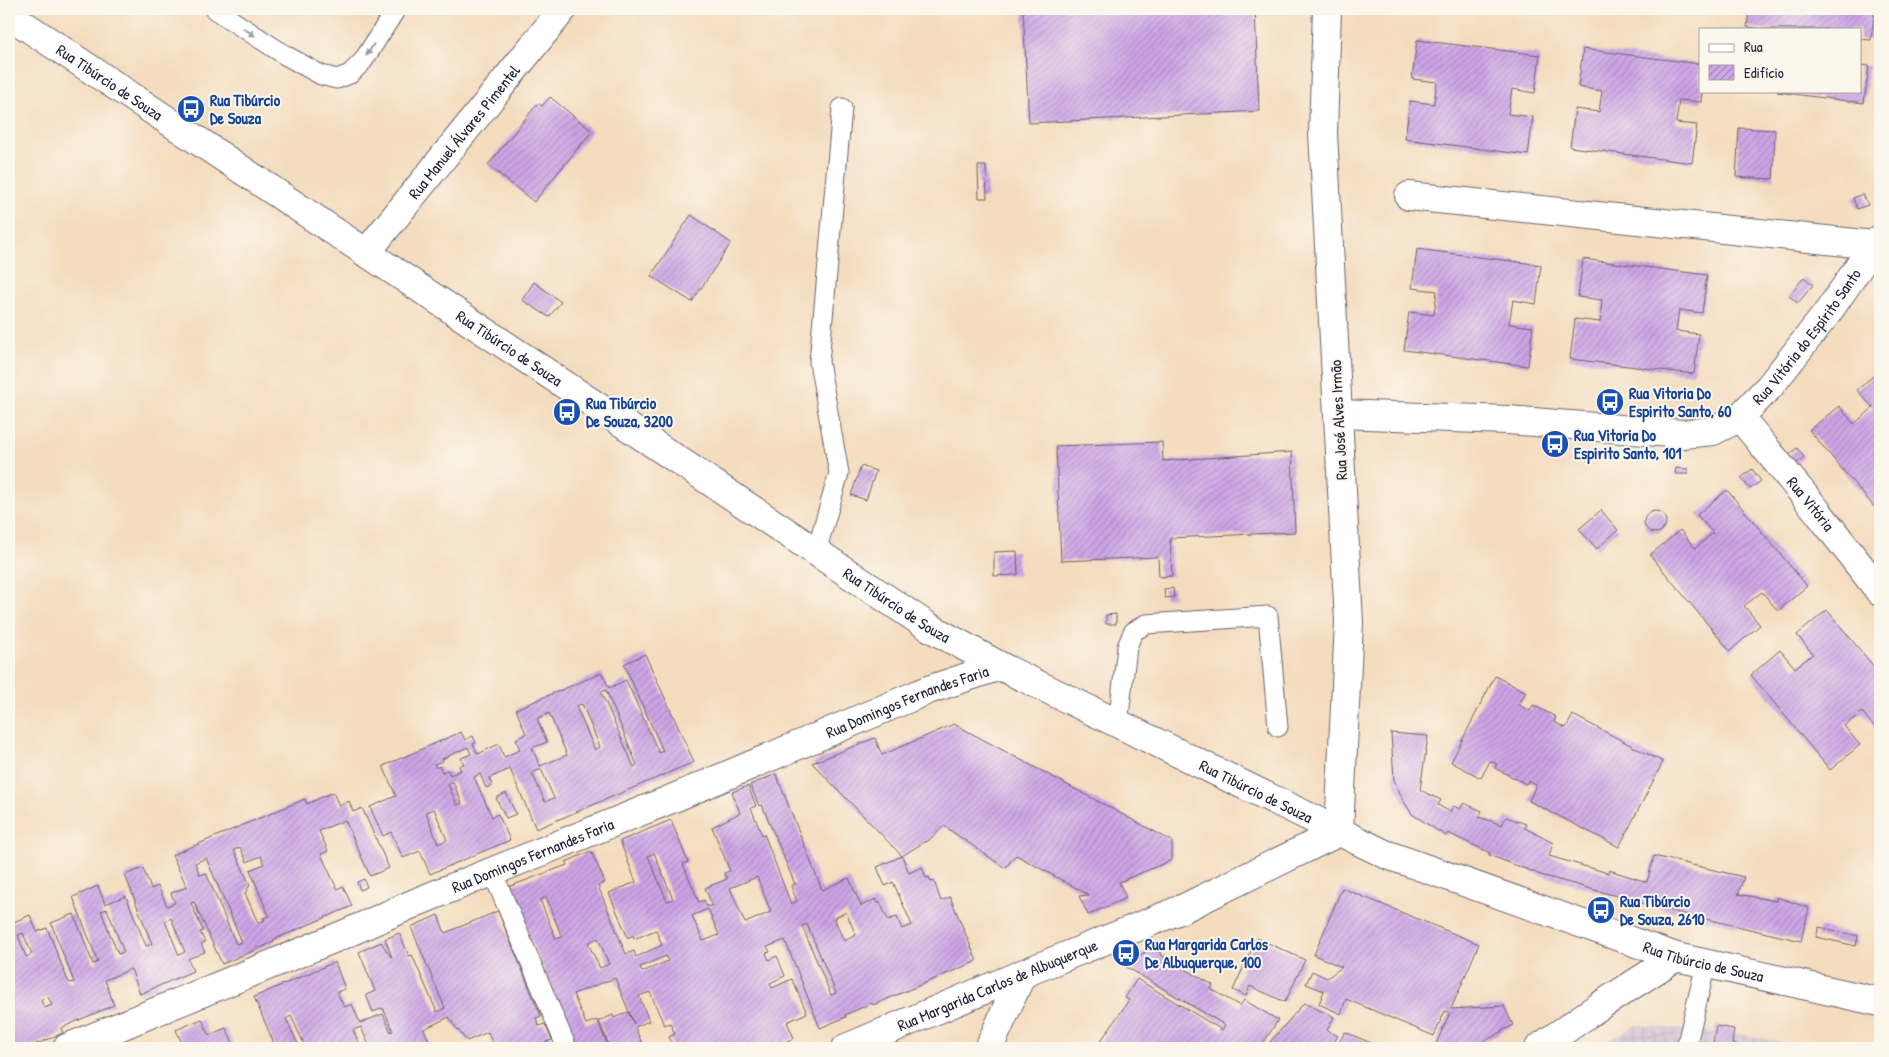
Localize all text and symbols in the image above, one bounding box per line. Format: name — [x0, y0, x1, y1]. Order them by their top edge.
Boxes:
one-way arrow — [243, 27, 256, 37]
legend — [1699, 28, 1862, 92]
text: Rua — [1744, 36, 1763, 57]
street label: Rua Tibúrcio de Souza — [52, 39, 167, 125]
one-way arrow — [365, 43, 375, 57]
street label: Rua Manuel Álvares Pimentel — [403, 59, 525, 203]
text: Edifício — [1744, 62, 1784, 83]
place label: Rua Tibúrcio De Souza — [210, 89, 281, 129]
bus stop icon: Rua Tibúrcio De Souza — [176, 94, 206, 124]
street label: Rua Vitória do Espírito Santo — [1747, 263, 1866, 409]
street label: Rua Tibúrcio de Souza — [452, 305, 567, 391]
street label: Rua José Alves Irmão — [1324, 359, 1352, 481]
place label: Rua Vitoria Do Espirito Santo, 60 — [1629, 382, 1731, 423]
bus stop icon: Rua Vitoria Do Espirito Santo, 60 — [1595, 387, 1625, 417]
place label: Rua Tibúrcio De Souza, 3200 — [586, 392, 673, 432]
bus stop icon: Rua Tibúrcio De Souza, 3200 — [552, 397, 582, 427]
place label: Rua Vitoria Do Espirito Santo, 101 — [1574, 424, 1682, 465]
bus stop icon: Rua Vitoria Do Espirito Santo, 101 — [1540, 429, 1570, 459]
street label: Rua Vitória — [1782, 472, 1840, 536]
street label: Rua Tibúrcio de Souza — [839, 562, 954, 648]
street label: Rua Domingos Fernandes Faria — [822, 660, 991, 743]
street label: Rua Tibúrcio de Souza — [1196, 754, 1316, 828]
street label: Rua Domingos Fernandes Faria — [448, 813, 617, 898]
place label: Rua Tibúrcio De Souza, 2610 — [1620, 890, 1705, 930]
bus stop icon: Rua Tibúrcio De Souza, 2610 — [1586, 895, 1616, 925]
street label: Rua Margarida Carlos de Albuquerque — [894, 933, 1101, 1036]
place label: Rua Margarida Carlos De Albuquerque, 100 — [1145, 933, 1269, 974]
street label: Rua Tibúrcio de Souza — [1640, 935, 1766, 987]
bus stop icon: Rua Margarida Carlos De Albuquerque, 100 — [1111, 938, 1141, 968]

